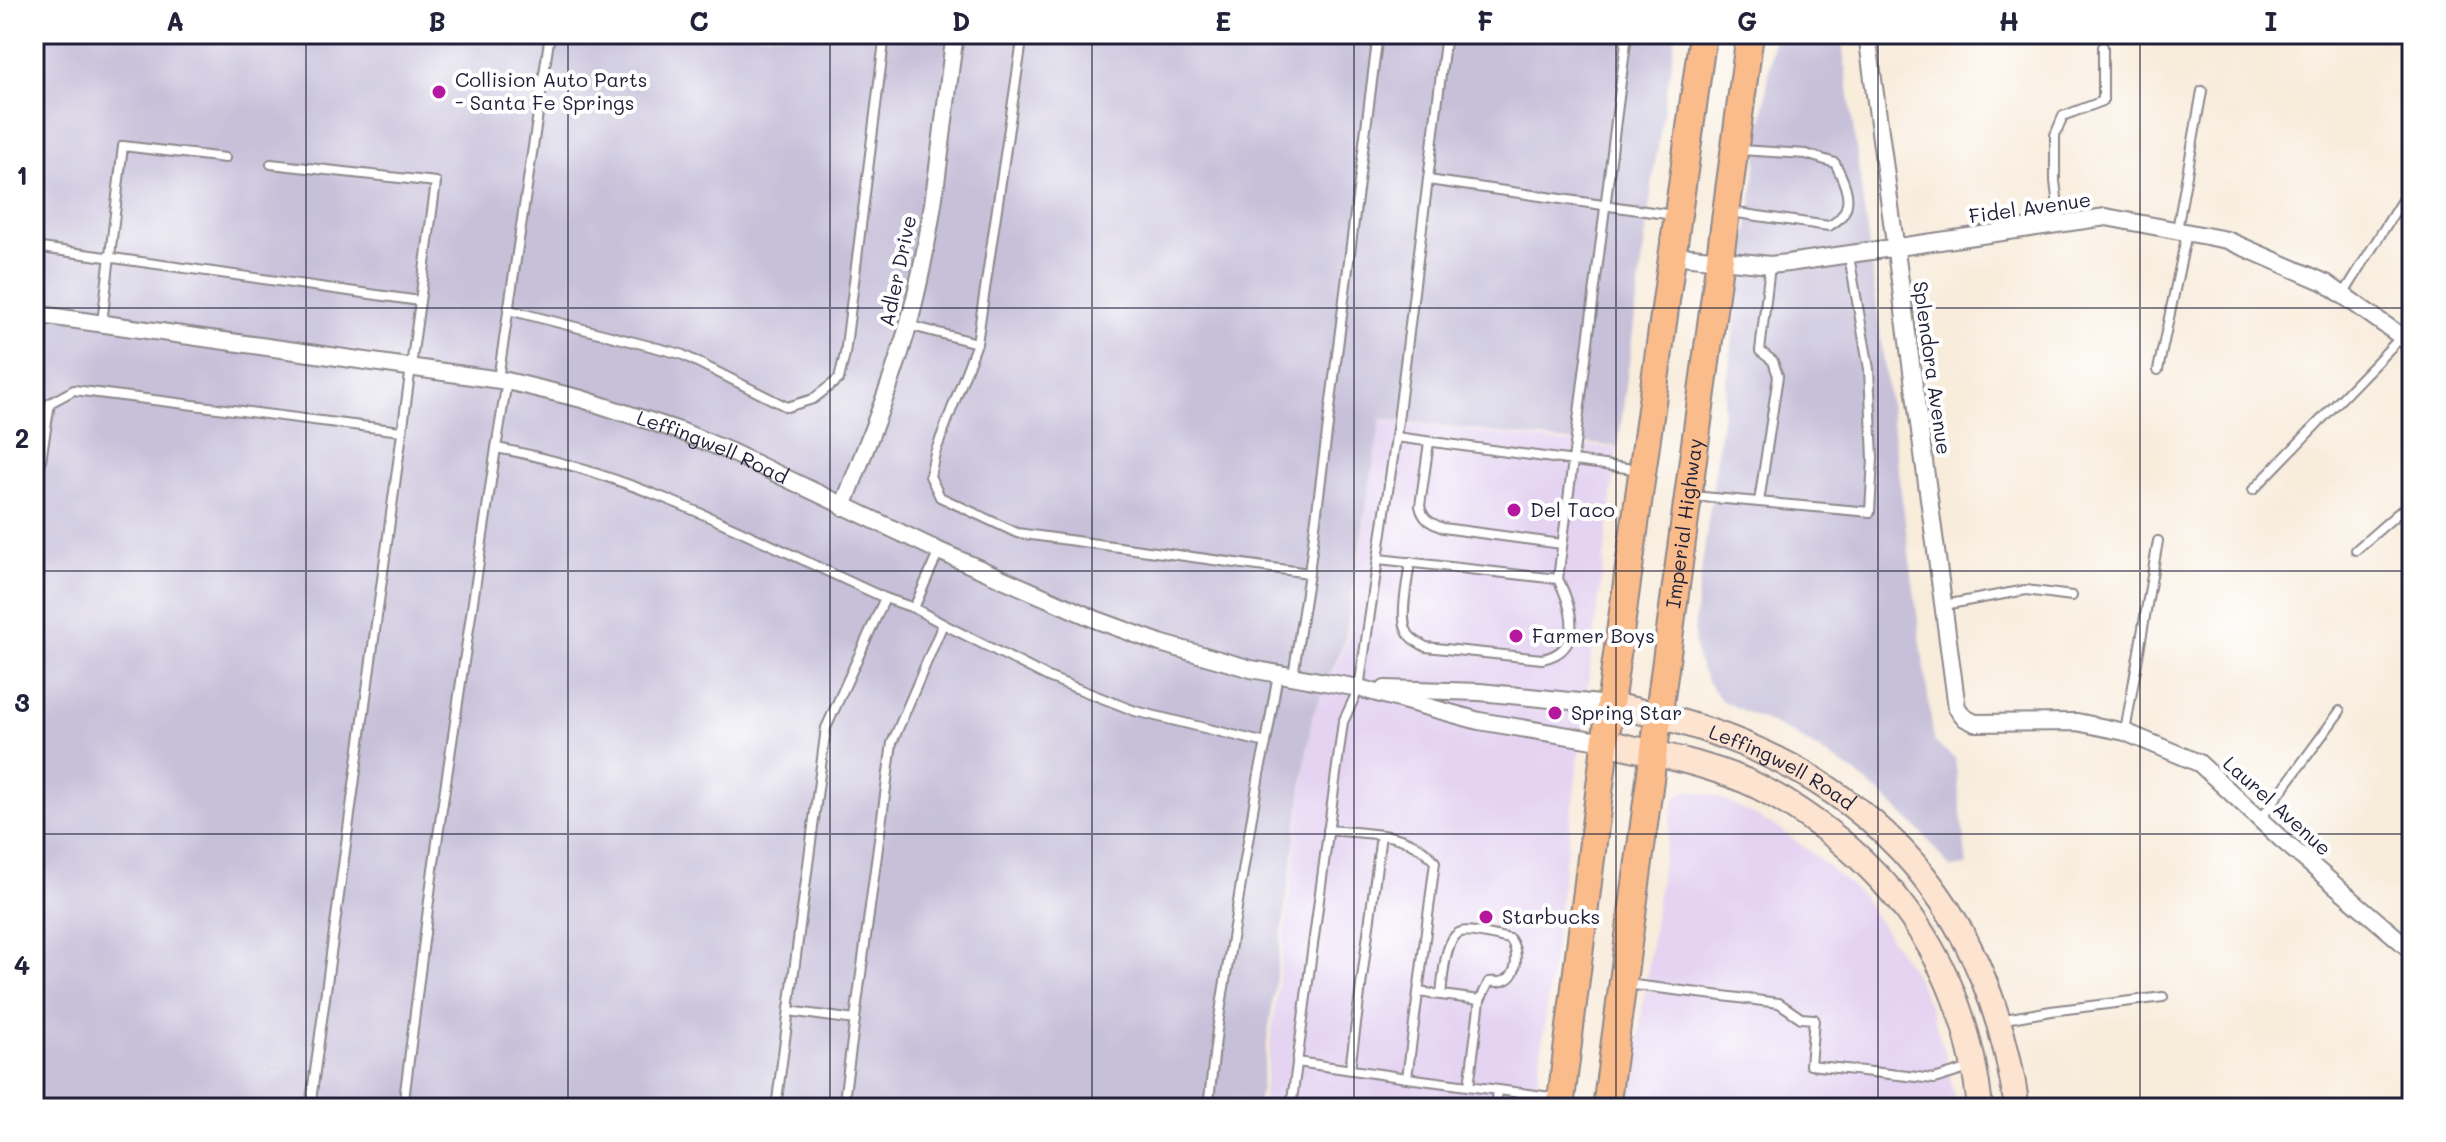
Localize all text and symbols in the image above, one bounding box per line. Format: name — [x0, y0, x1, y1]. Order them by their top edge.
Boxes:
text: A — [166, 4, 184, 38]
text: B — [428, 4, 446, 38]
text: C — [689, 4, 709, 38]
text: D — [952, 4, 970, 38]
text: E — [1215, 4, 1231, 38]
text: F — [1477, 4, 1493, 38]
text: G — [1737, 4, 1757, 38]
text: H — [1999, 4, 2019, 38]
text: I — [2264, 4, 2278, 38]
place label: Collision Auto Parts - Santa Fe Springs — [455, 66, 648, 115]
marker: Collision Auto Parts - Santa Fe Springs — [430, 83, 448, 101]
text: 1 — [16, 158, 28, 192]
street label: Fidel Avenue — [1967, 186, 2093, 228]
street label: Adler Drive — [873, 213, 922, 329]
street label: Splendora Avenue — [1908, 280, 1958, 456]
street label: Leffingwell Road — [634, 404, 793, 489]
text: 2 — [15, 421, 29, 455]
street label: Imperial Highway — [1659, 436, 1708, 610]
place label: Del Taco — [1530, 496, 1615, 522]
marker: Del Taco — [1505, 501, 1523, 519]
place label: Farmer Boys — [1532, 622, 1655, 648]
marker: Farmer Boys — [1507, 627, 1525, 645]
text: 3 — [14, 685, 30, 719]
place label: Spring Star — [1571, 699, 1682, 725]
marker: Spring Star — [1546, 704, 1564, 722]
street label: Leffingwell Road — [1706, 718, 1861, 815]
street label: Laurel Avenue — [2218, 750, 2337, 861]
place label: Starbucks — [1502, 903, 1600, 929]
marker: Starbucks — [1477, 908, 1495, 926]
text: 4 — [14, 948, 30, 982]

